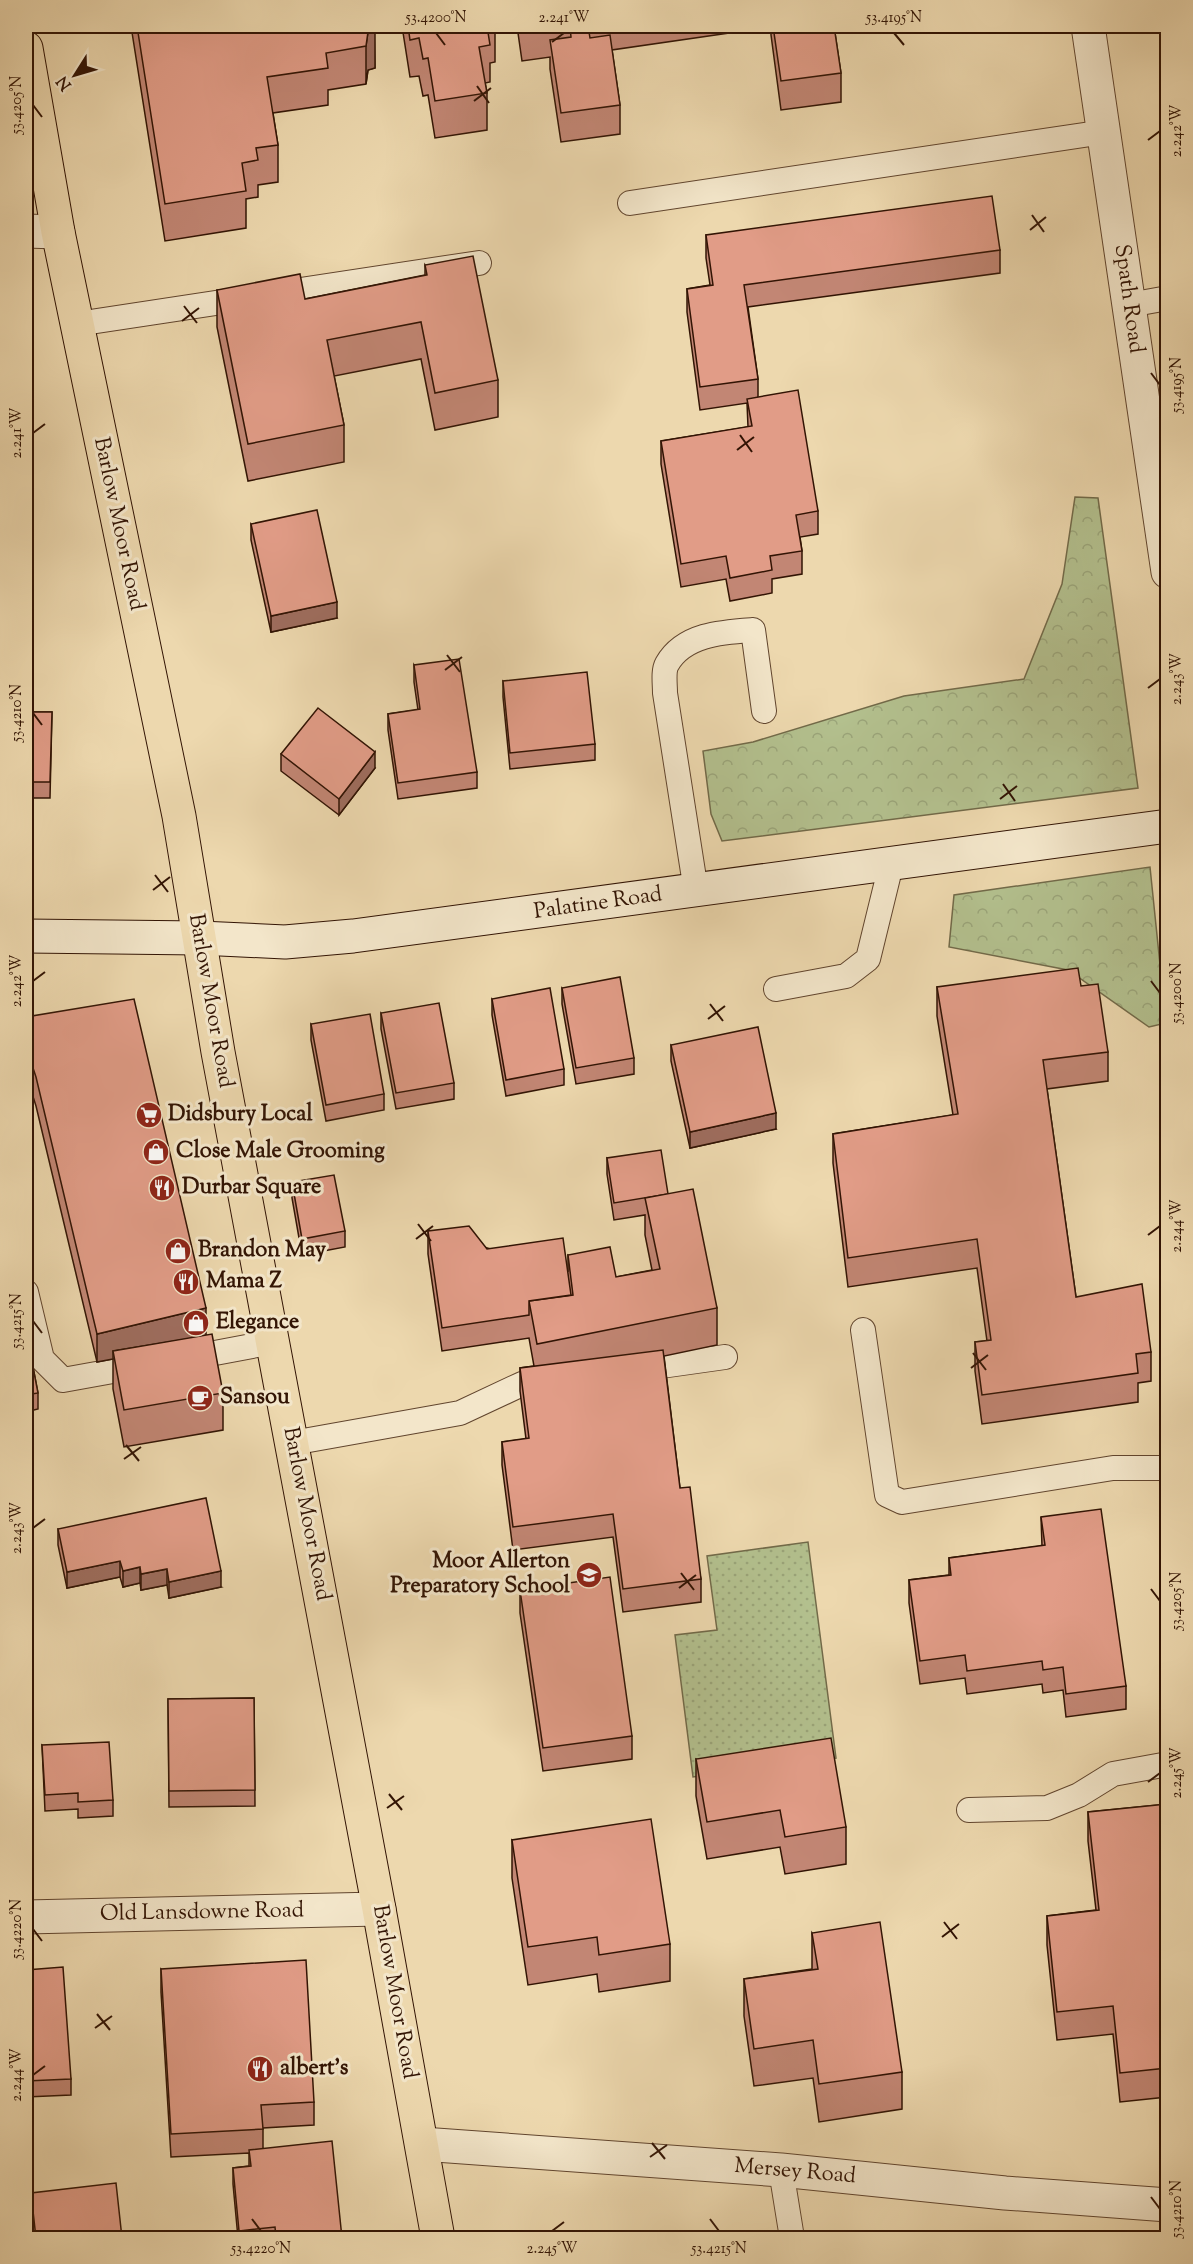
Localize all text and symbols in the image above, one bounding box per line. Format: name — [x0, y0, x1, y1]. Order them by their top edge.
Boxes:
text: 53.4200°N — [405, 8, 467, 29]
text: 2.241°W — [538, 8, 590, 29]
text: 53.4195°N — [865, 8, 922, 29]
north arrow — [45, 45, 105, 105]
text: N — [52, 70, 78, 95]
text: 53.4205°N — [7, 76, 28, 135]
text: 2.242°W — [1167, 104, 1188, 157]
street label: Spath Road — [1105, 242, 1151, 356]
text: 53.4195°N — [1167, 357, 1188, 414]
text: 2.241°W — [7, 407, 28, 459]
street label: Barlow Moor Road — [84, 434, 152, 614]
text: 2.243°W — [1167, 653, 1188, 705]
text: 53.4210°N — [7, 684, 28, 743]
street label: Palatine Road — [532, 879, 664, 929]
street label: Barlow Moor Road — [179, 911, 241, 1091]
text: 2.242°W — [7, 954, 28, 1007]
text: 53.4200°N — [1167, 962, 1188, 1024]
place label: Didsbury Local — [168, 1099, 313, 1131]
supermarket icon: Didsbury Local — [134, 1100, 164, 1130]
place label: Close Male Grooming — [176, 1136, 385, 1168]
shop icon: Close Male Grooming — [141, 1137, 171, 1167]
place label: Durbar Square — [182, 1172, 321, 1204]
restaurant icon: Durbar Square — [147, 1173, 177, 1203]
text: 2.244°W — [1167, 1199, 1188, 1253]
place label: Brandon May — [198, 1235, 326, 1267]
shop icon: Brandon May — [163, 1236, 193, 1266]
place label: Mama Z — [206, 1266, 282, 1298]
restaurant icon: Mama Z — [171, 1267, 201, 1297]
text: 53.4215°N — [7, 1293, 28, 1350]
place label: Elegance — [216, 1307, 299, 1339]
shop icon: Elegance — [181, 1308, 211, 1338]
place label: Sansou — [220, 1382, 290, 1414]
cafe icon: Sansou — [185, 1383, 215, 1413]
street label: Barlow Moor Road — [273, 1424, 339, 1604]
text: 2.243°W — [7, 1502, 28, 1554]
place label: Moor Allerton Preparatory School — [390, 1546, 571, 1603]
school or university icon: Moor Allerton Preparatory School — [574, 1560, 604, 1590]
text: 53.4205°N — [1167, 1572, 1188, 1631]
text: 2.245°W — [1167, 1747, 1188, 1799]
street label: Old Lansdowne Road — [100, 1895, 304, 1931]
text: 53.4220°N — [7, 1899, 28, 1960]
street label: Barlow Moor Road — [363, 1902, 425, 2082]
text: 2.244°W — [7, 2048, 28, 2102]
place label: albert's — [280, 2053, 349, 2085]
restaurant icon: albert's — [245, 2054, 275, 2084]
street label: Mersey Road — [733, 2151, 857, 2193]
text: 53.4210°N — [1167, 2180, 1188, 2239]
text: 53.4220°N — [230, 2239, 291, 2260]
text: 2.245°W — [526, 2239, 578, 2260]
text: 53.4215°N — [690, 2239, 747, 2260]

